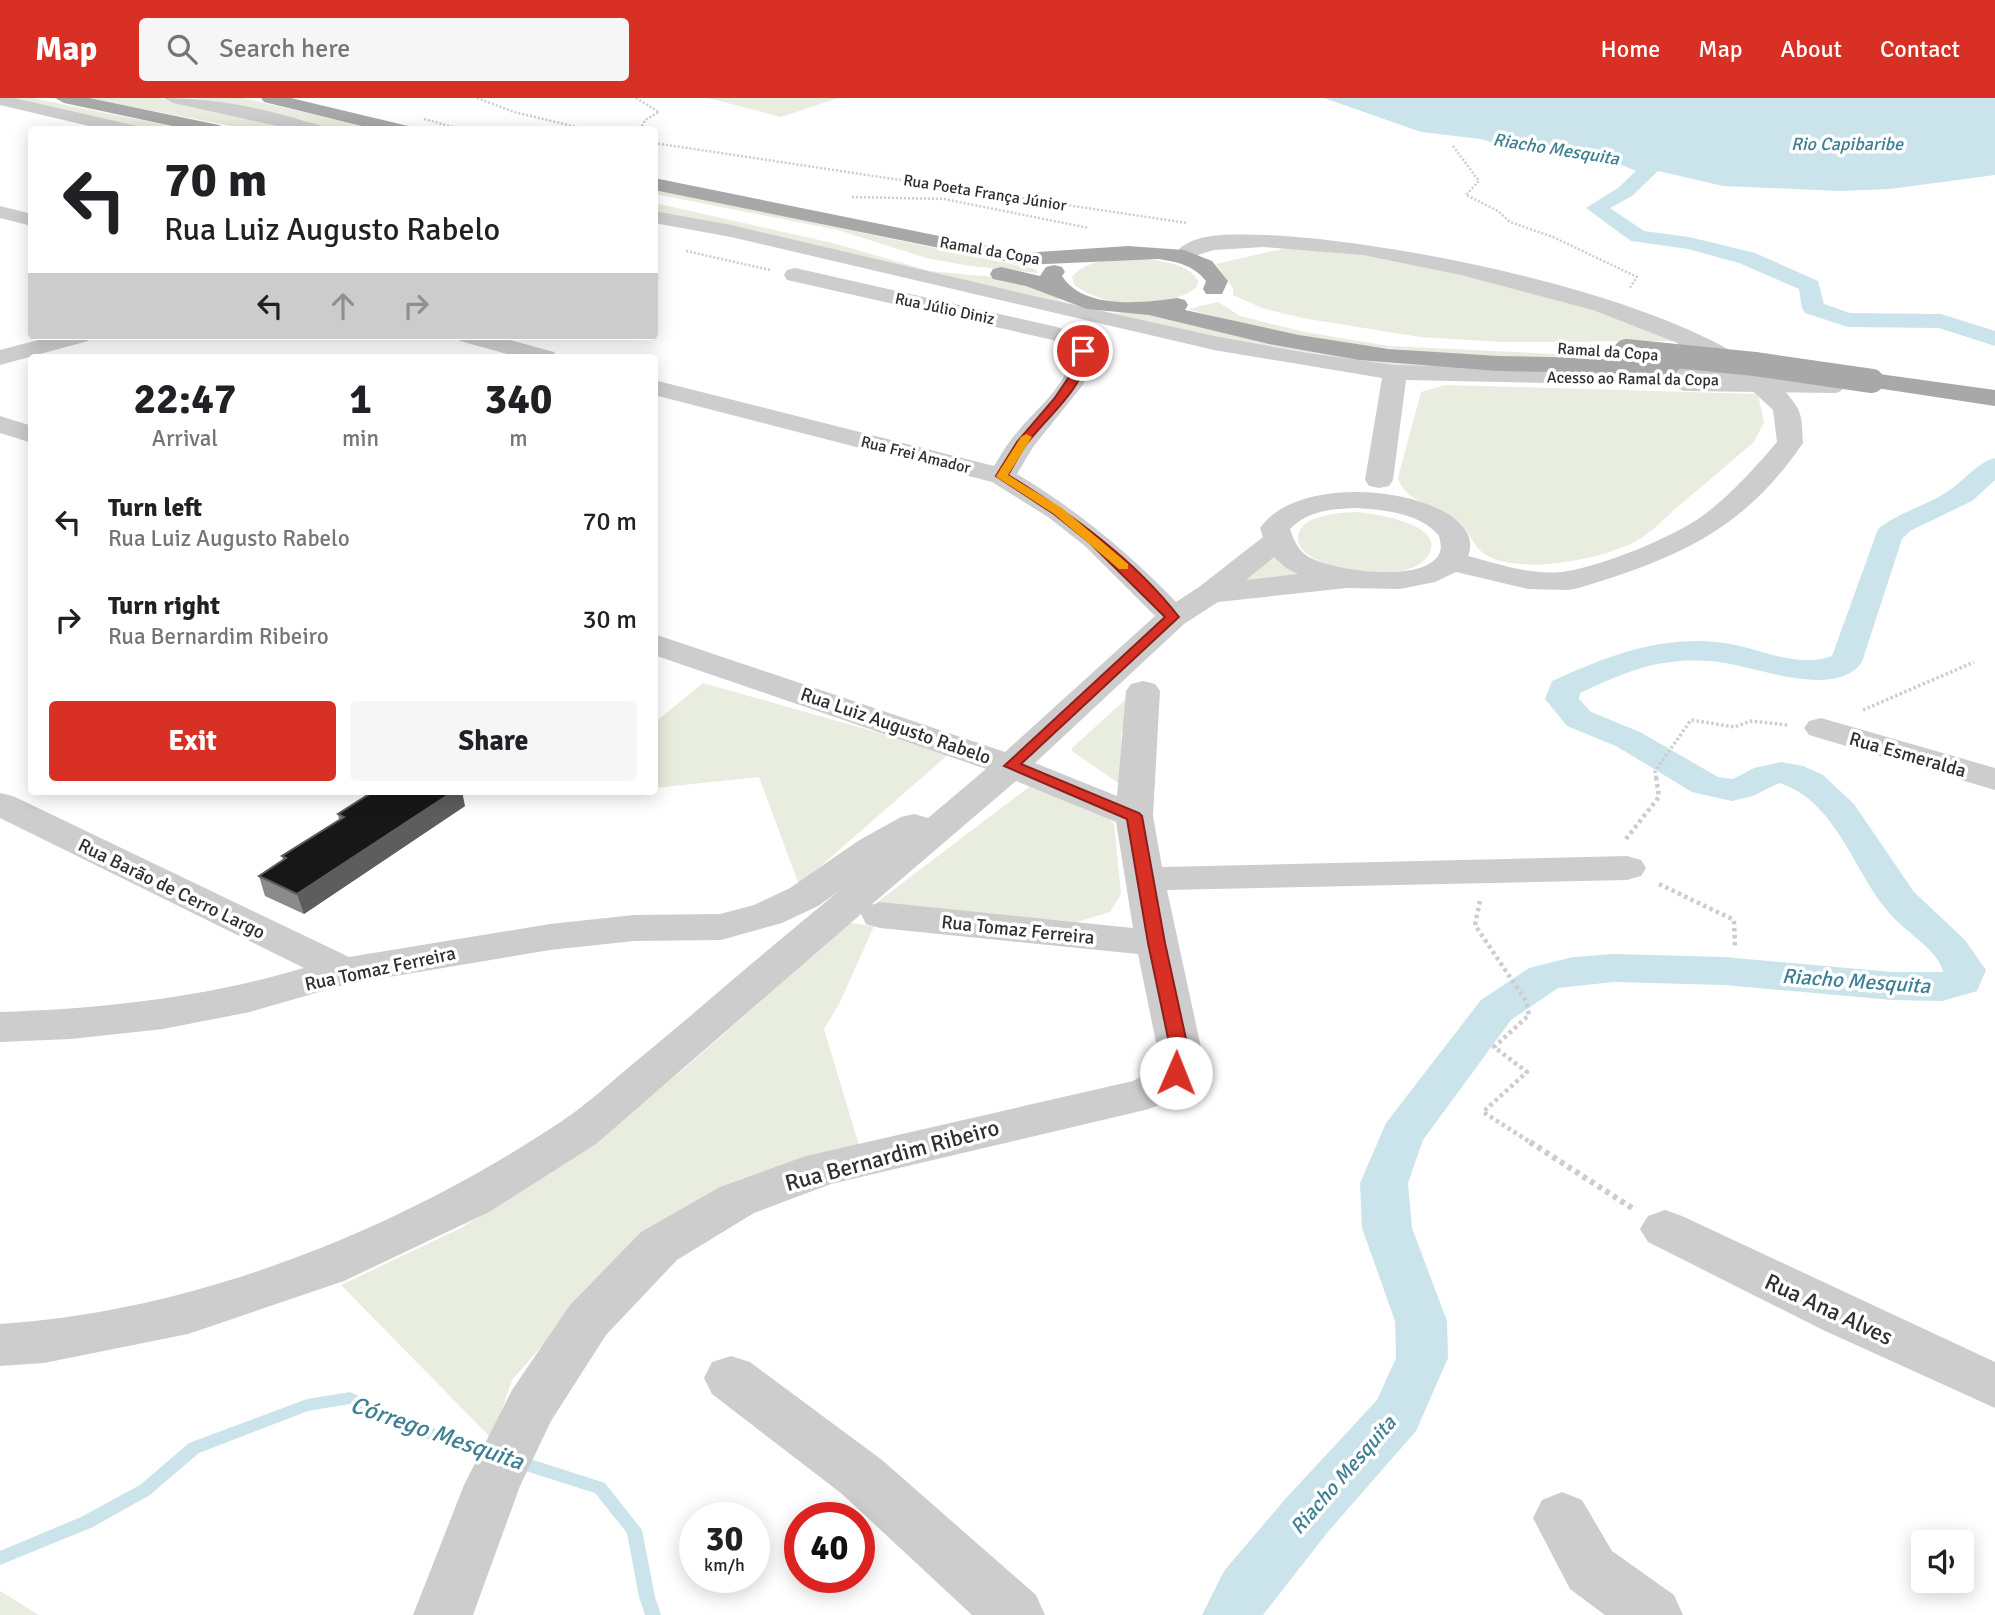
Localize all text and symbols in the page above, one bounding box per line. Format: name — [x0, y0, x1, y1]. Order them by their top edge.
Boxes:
search box — [139, 18, 629, 81]
text: Map — [35, 29, 97, 70]
icon: search — [163, 30, 201, 68]
text: Search here — [219, 33, 350, 65]
text: Home — [1600, 34, 1660, 64]
text: Map — [1698, 34, 1743, 64]
text: About — [1781, 34, 1842, 64]
text: Contact — [1880, 34, 1960, 64]
water label: Riacho Mesquita — [1491, 128, 1621, 170]
water label: Rio Capibaribe — [1791, 133, 1904, 155]
text: 70 m — [164, 150, 267, 210]
icon: left — [49, 154, 140, 245]
street label: Rua Poeta França Júnior — [902, 170, 1068, 216]
text: Rua Luiz Augusto Rabelo — [164, 210, 500, 249]
street label: Ramal da Copa — [938, 232, 1041, 270]
icon: left — [251, 287, 289, 325]
icon: ahead — [324, 287, 362, 325]
icon: right — [397, 287, 435, 325]
street label: Rua Júlio Diniz — [893, 289, 996, 329]
pin — [1053, 321, 1113, 381]
icon: arrive — [1064, 332, 1102, 370]
street label: Ramal da Copa — [1557, 338, 1659, 366]
street label: Acesso ao Ramal da Copa — [1547, 367, 1719, 391]
text: 22:47 — [133, 374, 237, 425]
text: 1 — [349, 374, 372, 425]
text: 340 — [484, 374, 553, 425]
text: Arrival — [152, 424, 218, 453]
text: min — [342, 424, 379, 453]
text: m — [509, 424, 528, 453]
street label: Rua Frei Amador — [859, 432, 973, 478]
text: Turn left — [108, 492, 202, 524]
icon: left — [49, 503, 87, 541]
text: 70 m — [582, 506, 637, 538]
text: Rua Luiz Augusto Rabelo — [108, 524, 350, 553]
text: Turn right — [108, 590, 220, 622]
icon: right — [49, 601, 87, 639]
text: 30 m — [582, 604, 637, 636]
text: Rua Bernardim Ribeiro — [108, 622, 329, 651]
street label: Rua Luiz Augusto Rabelo — [797, 682, 994, 770]
button: Exit — [49, 701, 336, 781]
button: Share — [350, 701, 637, 781]
street label: Rua Esmeralda — [1846, 727, 1969, 783]
street label: Rua Barão de Cerro Largo — [74, 833, 269, 945]
street label: Rua Tomaz Ferreira — [940, 910, 1096, 950]
street label: Rua Tomaz Ferreira — [302, 941, 458, 997]
water label: Riacho Mesquita — [1781, 963, 1932, 999]
position arrow — [1139, 1036, 1213, 1110]
street label: Rua Bernardim Ribeiro — [782, 1113, 1002, 1198]
street label: Rua Ana Alves — [1760, 1267, 1897, 1352]
water label: Córrego Mesquita — [347, 1389, 528, 1477]
water label: Riacho Mesquita — [1284, 1409, 1402, 1540]
speed limit sign: 40 — [784, 1502, 875, 1593]
text: 30 — [706, 1517, 743, 1560]
map controls — [1911, 1530, 1974, 1593]
button: sound — [1911, 1530, 1974, 1593]
text: km/h — [704, 1554, 745, 1576]

